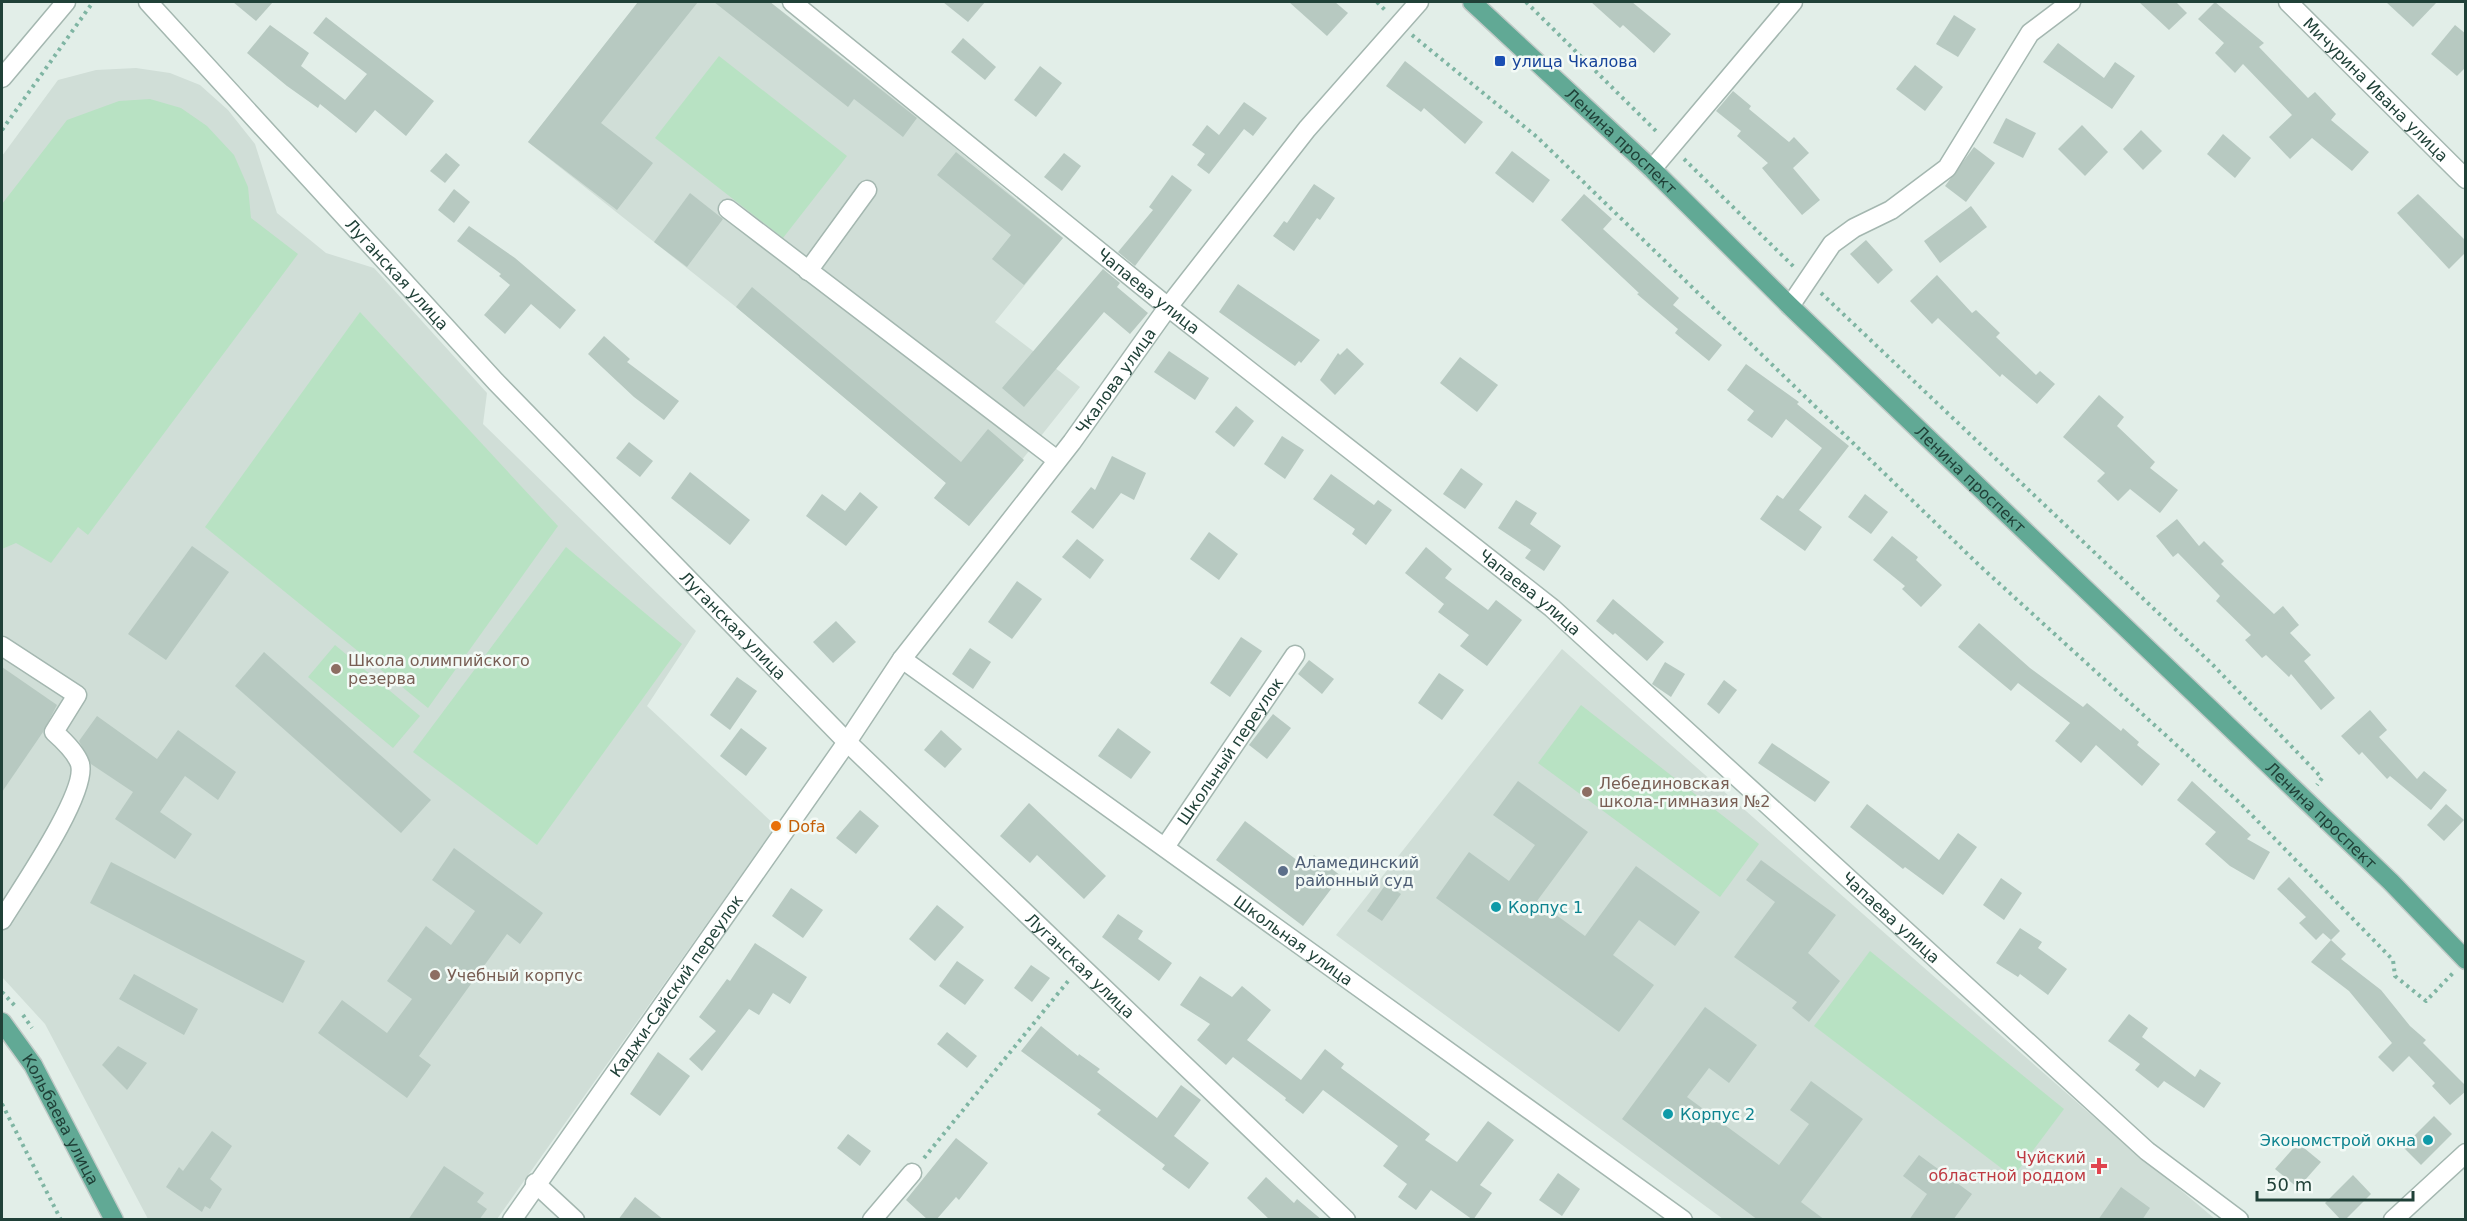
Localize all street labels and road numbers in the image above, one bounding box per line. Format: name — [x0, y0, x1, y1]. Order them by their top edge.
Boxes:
street label: Мичурина Ивана улица — [2300, 13, 2452, 165]
street label: Ленина проспект — [1561, 84, 1681, 198]
street label: Луганская улица — [342, 215, 453, 334]
street label: Чапаева улица — [1094, 244, 1204, 338]
street label: Чкалова улица — [1071, 324, 1160, 438]
street label: Ленина проспект — [1911, 421, 2030, 537]
street label: Чапаева улица — [1475, 545, 1585, 639]
street label: Луганская улица — [676, 567, 790, 683]
street label: Школьный переулок — [1173, 673, 1287, 828]
street label: Ленина проспект — [2262, 758, 2381, 873]
street label: Чапаева улица — [1838, 868, 1944, 967]
street label: Каджи-Сайский переулок — [606, 891, 747, 1081]
street label: Школьная улица — [1230, 891, 1357, 989]
street label: Луганская улица — [1022, 909, 1139, 1022]
street label: Кольбаева улица — [18, 1050, 103, 1188]

